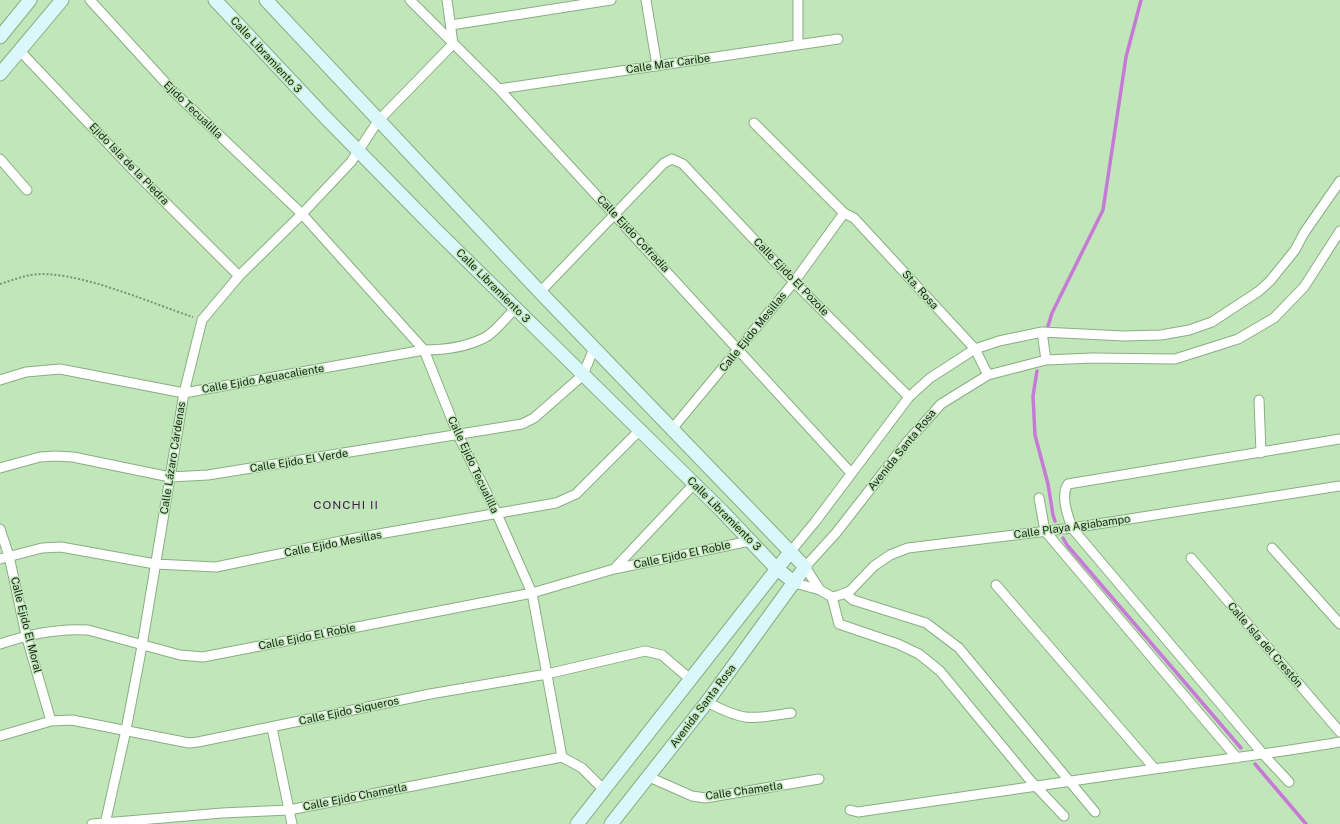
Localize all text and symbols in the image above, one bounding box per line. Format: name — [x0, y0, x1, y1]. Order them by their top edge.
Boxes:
street label: Calle Libramiento 3 — [227, 14, 305, 96]
street label: Calle Mar Caribe — [625, 52, 711, 76]
street label: Ejido Tecualilla — [161, 79, 225, 141]
street label: Ejido Isla de la Piedra — [86, 120, 172, 208]
street label: Calle Ejido Cofradía — [594, 193, 672, 275]
street label: Calle Ejido El Pozole — [750, 235, 832, 319]
street label: Calle Libramiento 3 — [453, 246, 533, 326]
street label: Sta. Rosa — [899, 268, 941, 312]
street label: Calle Ejido Mesillas — [717, 289, 789, 375]
street label: Calle Ejido Aguacaliente — [201, 362, 325, 396]
street label: Calle Lázaro Cárdenas — [158, 401, 188, 515]
street label: Avenida Santa Rosa — [865, 407, 939, 493]
street label: Calle Ejido Tecualilla — [445, 414, 501, 516]
street label: Calle Ejido El Verde — [249, 447, 349, 475]
street label: Calle Libramiento 3 — [684, 474, 764, 554]
district label: CONCHI II — [313, 498, 379, 512]
street label: Calle Playa Agiabampo — [1013, 512, 1131, 542]
street label: Calle Ejido Mesillas — [283, 528, 383, 560]
street label: Calle Ejido El Roble — [632, 538, 732, 572]
street label: Calle Ejido El Moral — [8, 575, 44, 675]
street label: Calle Isla del Crestón — [1224, 600, 1306, 690]
street label: Calle Ejido El Roble — [257, 621, 357, 653]
street label: Avenida Santa Rosa — [667, 662, 739, 750]
street label: Calle Ejido Siqueros — [298, 694, 400, 728]
street label: Calle Chametla — [705, 779, 783, 803]
street label: Calle Ejido Chametla — [302, 780, 408, 814]

